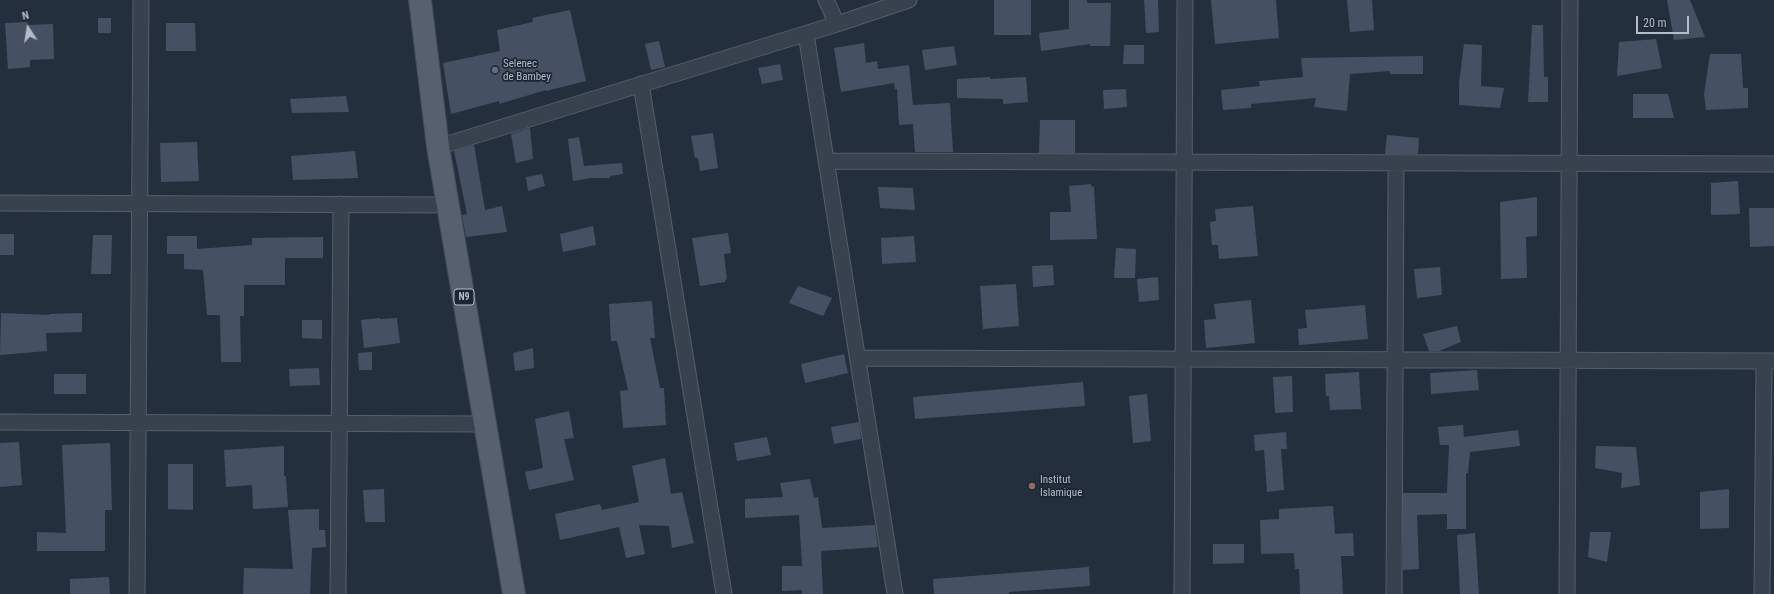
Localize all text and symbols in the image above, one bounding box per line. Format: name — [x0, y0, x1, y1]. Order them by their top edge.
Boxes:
north arrow — [8, 8, 48, 48]
scale bar — [1638, 8, 1691, 34]
text: N — [21, 9, 30, 23]
text: 20 m — [1643, 16, 1667, 30]
place label: Selenec de Bambey — [503, 57, 551, 83]
marker: Selenec de Bambey — [490, 65, 500, 75]
road number: N9 — [454, 289, 474, 305]
place label: Institut Islamique — [1040, 473, 1082, 499]
marker: Institut Islamique — [1027, 481, 1037, 491]

